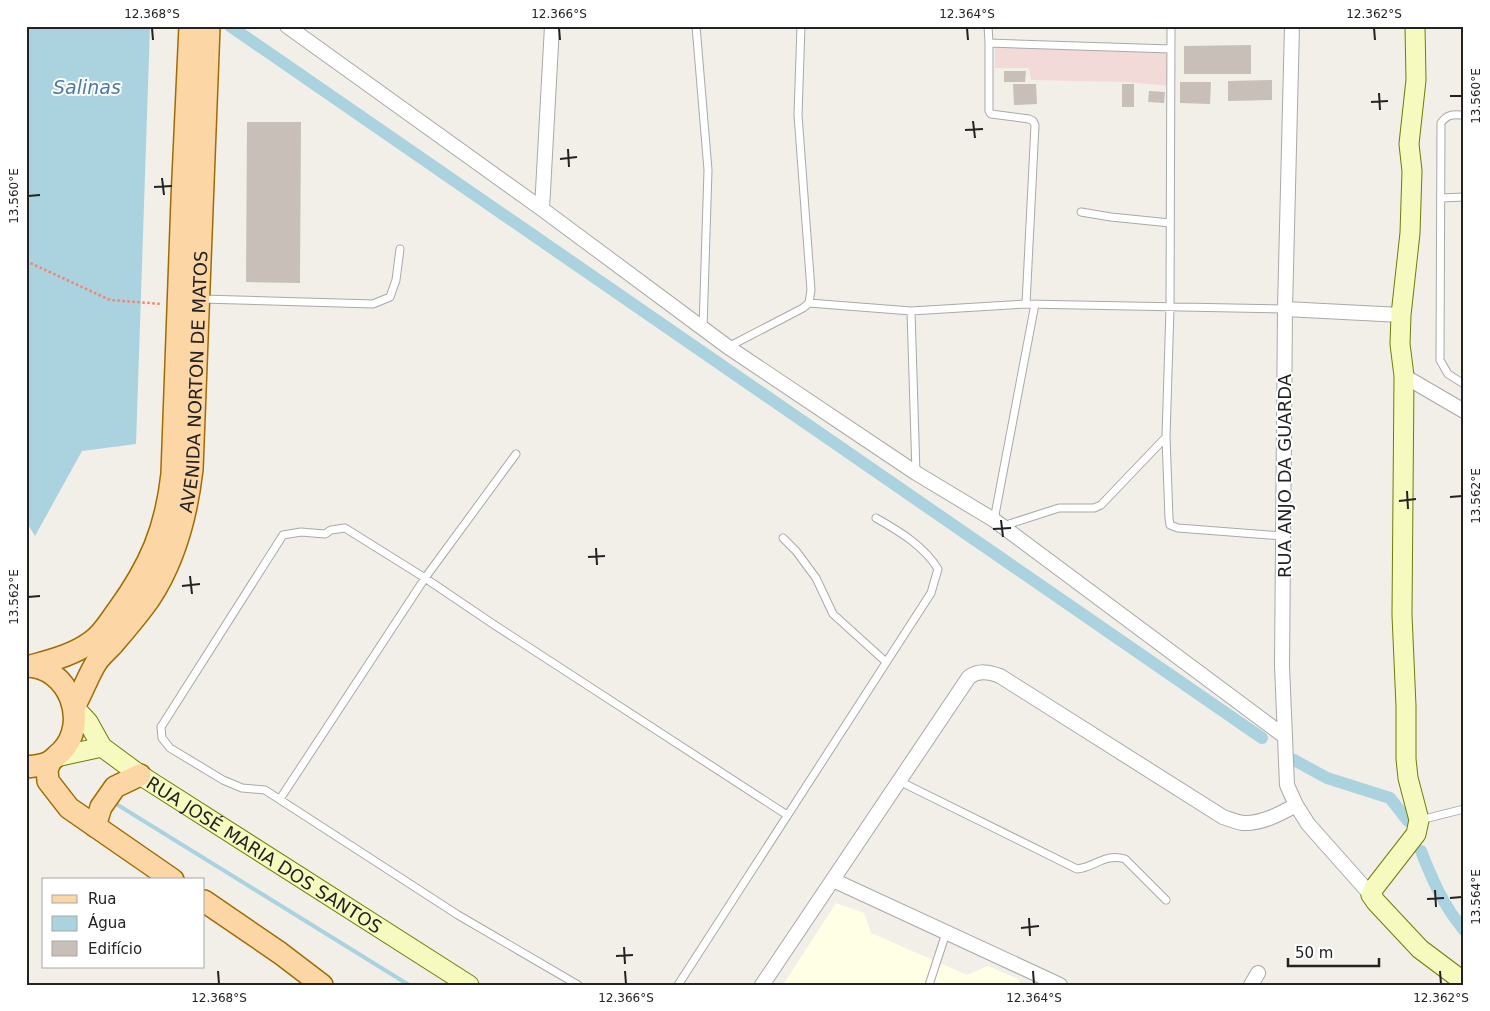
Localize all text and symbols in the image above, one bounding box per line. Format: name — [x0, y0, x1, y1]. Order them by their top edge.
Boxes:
text: 12.368°S — [124, 7, 180, 21]
text: 12.366°S — [531, 7, 587, 21]
text: 12.364°S — [939, 7, 995, 21]
text: 12.362°S — [1346, 7, 1402, 21]
text: 13.560°E — [1469, 68, 1483, 124]
water label: Salinas — [53, 76, 121, 98]
text: 13.560°E — [7, 168, 21, 224]
street label: AVENIDA NORTON DE MATOS — [175, 250, 211, 514]
street label: RUA ANJO DA GUARDA — [1274, 373, 1295, 578]
text: 13.562°E — [1469, 468, 1483, 524]
text: 13.562°E — [7, 569, 21, 625]
street label: RUA JOSÉ MARIA DOS SANTOS — [143, 772, 386, 937]
text: 13.564°E — [1469, 869, 1483, 925]
legend — [42, 878, 205, 968]
text: Rua — [88, 890, 116, 908]
text: Água — [88, 913, 126, 932]
scale bar — [1288, 936, 1379, 968]
text: Edifício — [88, 940, 142, 958]
text: 50 m — [1295, 944, 1333, 962]
text: 12.368°S — [191, 991, 247, 1005]
text: 12.366°S — [598, 991, 654, 1005]
text: 12.364°S — [1006, 991, 1062, 1005]
text: 12.362°S — [1413, 991, 1469, 1005]

